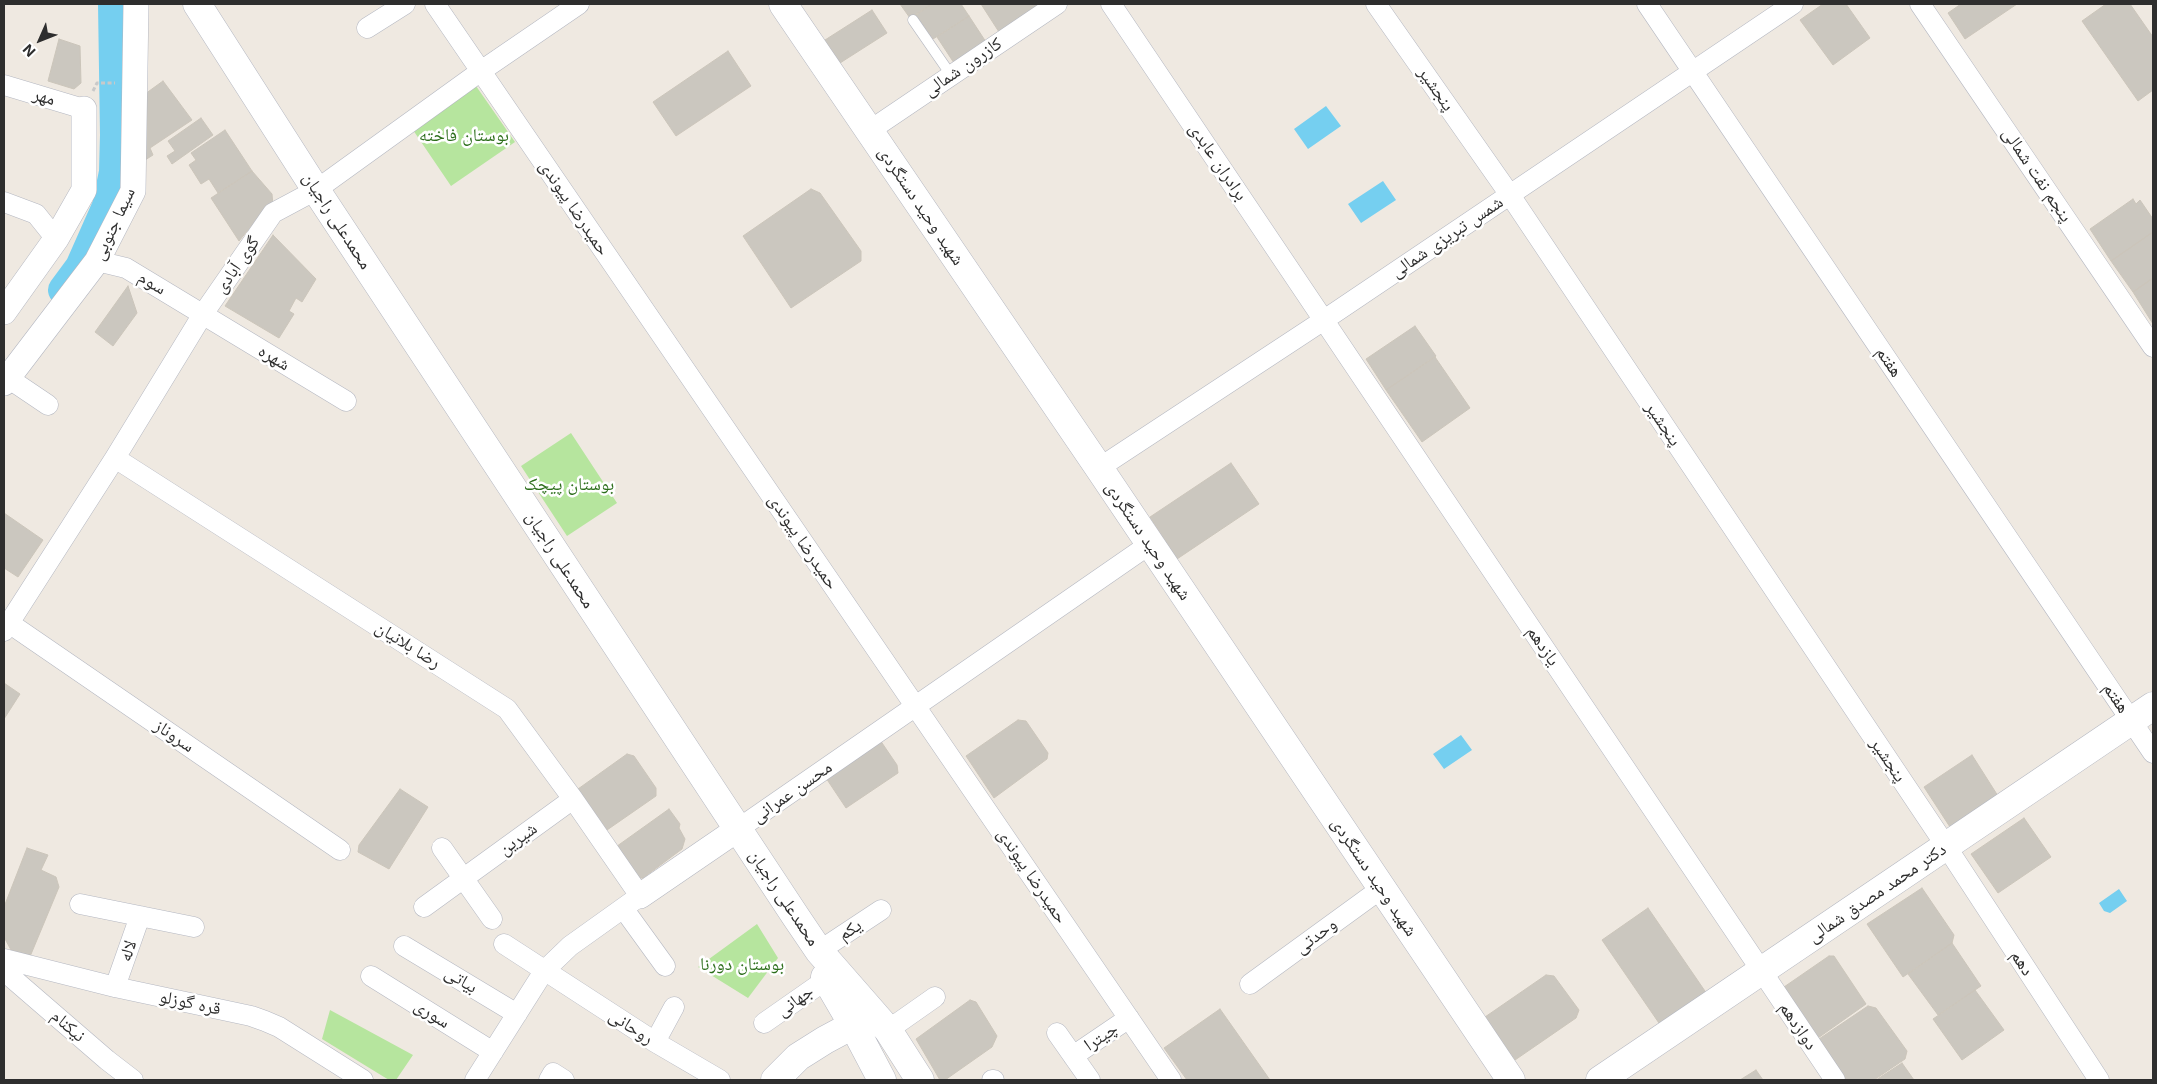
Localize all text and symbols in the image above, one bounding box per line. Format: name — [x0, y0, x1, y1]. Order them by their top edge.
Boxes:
north arrow — [15, 15, 65, 65]
street label: کازرون شمالی — [920, 33, 1006, 101]
text: N — [19, 41, 39, 61]
street label: پنجشیر — [1413, 63, 1459, 115]
street label: مهر — [30, 83, 58, 111]
street label: برادران عابدی — [1184, 119, 1252, 205]
street label: پنجم نفت شمالی — [1997, 123, 2077, 227]
park label: بوستان فاخته — [419, 125, 509, 147]
street label: شهید وحید دستگردی — [873, 143, 969, 269]
street label: حمیدرضا پیوندی — [534, 156, 614, 260]
street label: محمدعلی راجیان — [298, 168, 376, 274]
street label: سیما جنوبی — [88, 184, 140, 264]
street label: شمس تبریزی شمالی — [1387, 191, 1507, 283]
street label: گوی آبادی — [210, 232, 264, 298]
street label: سوم — [134, 266, 170, 300]
street label: شهره — [254, 340, 294, 376]
street label: هفتم — [1871, 343, 1907, 381]
street label: پنجشیر — [1640, 398, 1686, 450]
park label: بوستان پیچک — [524, 474, 614, 496]
street label: شهید وحید دستگردی — [1100, 478, 1196, 604]
street label: حمیدرضا پیوندی — [763, 490, 843, 594]
street label: محمدعلی راجیان — [521, 507, 599, 613]
street label: رضا بلانیان — [371, 616, 445, 674]
street label: یازدهم — [1522, 622, 1564, 670]
street label: هفتم — [2098, 679, 2134, 717]
street label: سروناز — [150, 715, 198, 757]
street label: پنجشیر — [1865, 734, 1911, 786]
street label: محسن عمرانی — [748, 756, 836, 828]
street label: شهید وحید دستگردی — [1326, 814, 1422, 940]
street label: شیرین — [495, 818, 541, 860]
street label: حمیدرضا پیوندی — [992, 824, 1072, 928]
street label: دکتر محمد مصدق شمالی — [1804, 839, 1950, 947]
street label: محمدعلی راجیان — [744, 846, 824, 950]
street label: وحدتی — [1291, 913, 1341, 959]
street label: یکم — [834, 914, 866, 946]
street label: لاله — [114, 937, 142, 965]
street label: دهم — [2006, 946, 2038, 980]
park label: بوستان دورنا — [700, 954, 784, 976]
street label: بیاتی — [441, 962, 481, 998]
street label: جهانی — [772, 981, 818, 1021]
street label: قره گوزلو — [157, 986, 223, 1020]
street label: سوری — [410, 995, 454, 1033]
street label: دوازدهم — [1774, 998, 1822, 1054]
street label: نیکنام — [46, 1005, 90, 1047]
street label: روحانی — [605, 1005, 657, 1049]
street label: چیترا — [1080, 1018, 1122, 1056]

